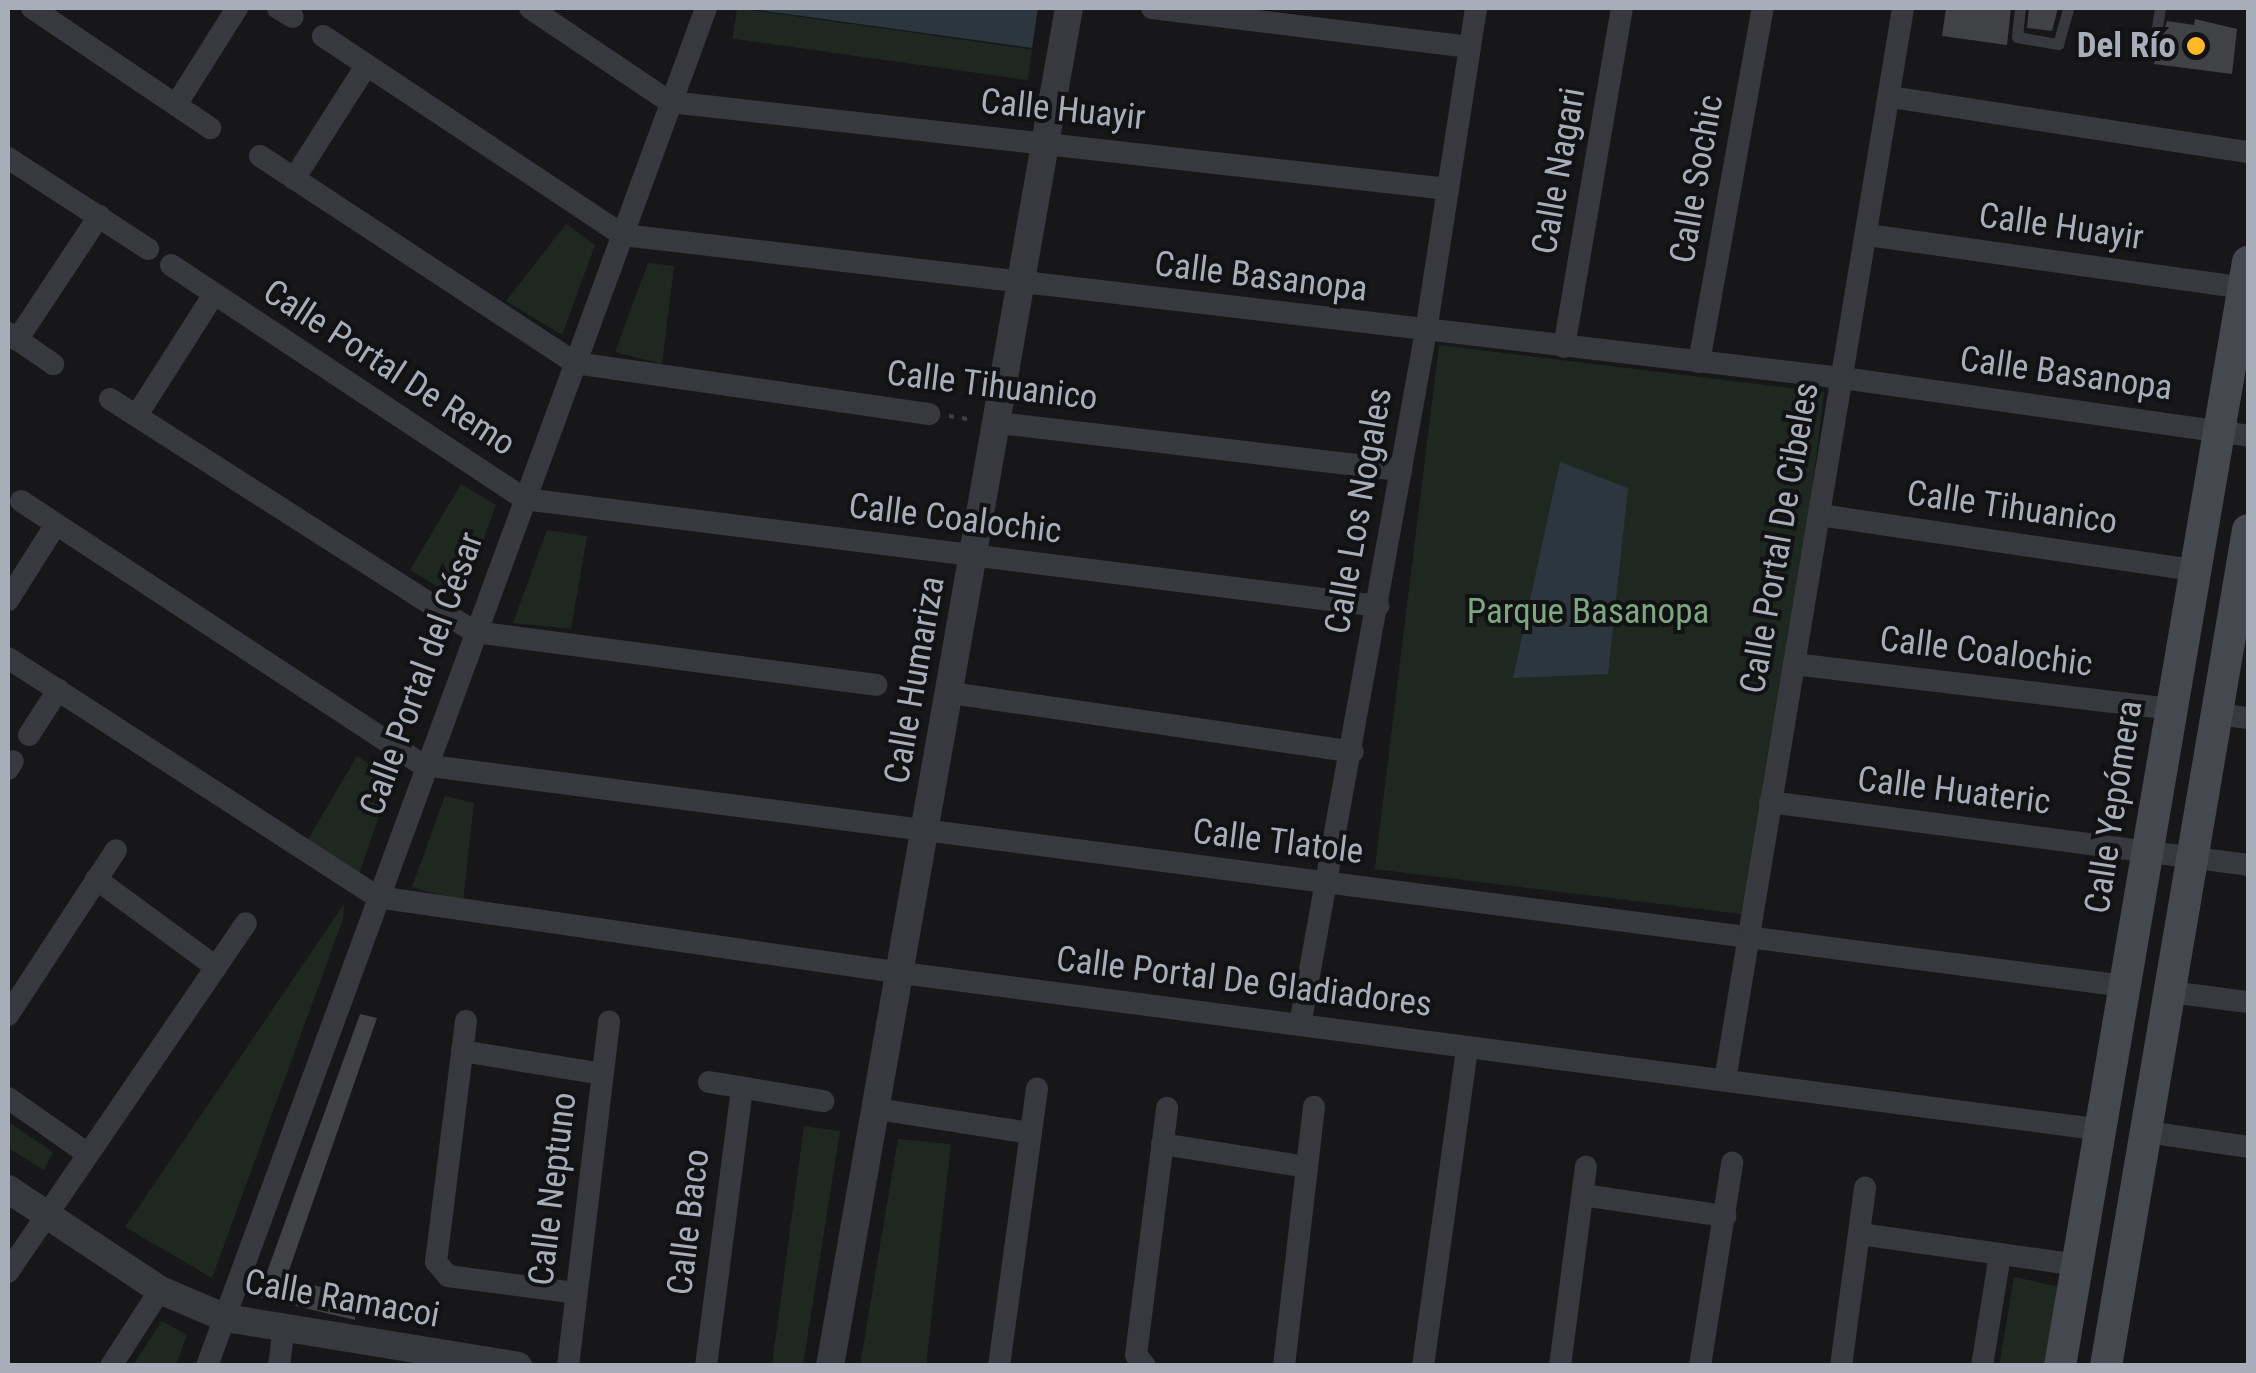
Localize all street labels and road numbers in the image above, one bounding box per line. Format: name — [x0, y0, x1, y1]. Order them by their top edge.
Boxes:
street label: Calle Huayir — [979, 80, 1147, 140]
street label: Calle Nagari — [1524, 84, 1594, 258]
street label: Calle Sochic — [1662, 92, 1732, 266]
street label: Calle Huayir — [1976, 195, 2146, 259]
street label: Calle Basanopa — [1152, 243, 1370, 311]
street label: Calle Portal De Remo — [255, 271, 523, 465]
street label: Calle Basanopa — [1957, 338, 2175, 410]
street label: Calle Tihuanico — [884, 352, 1100, 420]
street label: Calle Portal De Cibeles — [1732, 379, 1828, 697]
street label: Calle Los Nogales — [1317, 385, 1401, 637]
street label: Calle Tihuanico — [1904, 472, 2120, 544]
street label: Calle Coalochic — [846, 485, 1064, 553]
street label: Calle Portal del César — [351, 527, 493, 821]
street label: Calle Humariza — [876, 573, 954, 787]
street label: Calle Coalochic — [1877, 618, 2095, 686]
street label: Calle Yepómera — [2076, 697, 2152, 917]
street label: Calle Huateric — [1855, 758, 2053, 824]
street label: Calle Tlatole — [1190, 811, 1366, 873]
street label: Calle Portal De Gladiadores — [1054, 938, 1434, 1026]
street label: Calle Neptuno — [520, 1090, 586, 1288]
street label: Calle Baco — [659, 1147, 719, 1297]
street label: Calle Ramacoi — [241, 1261, 443, 1337]

